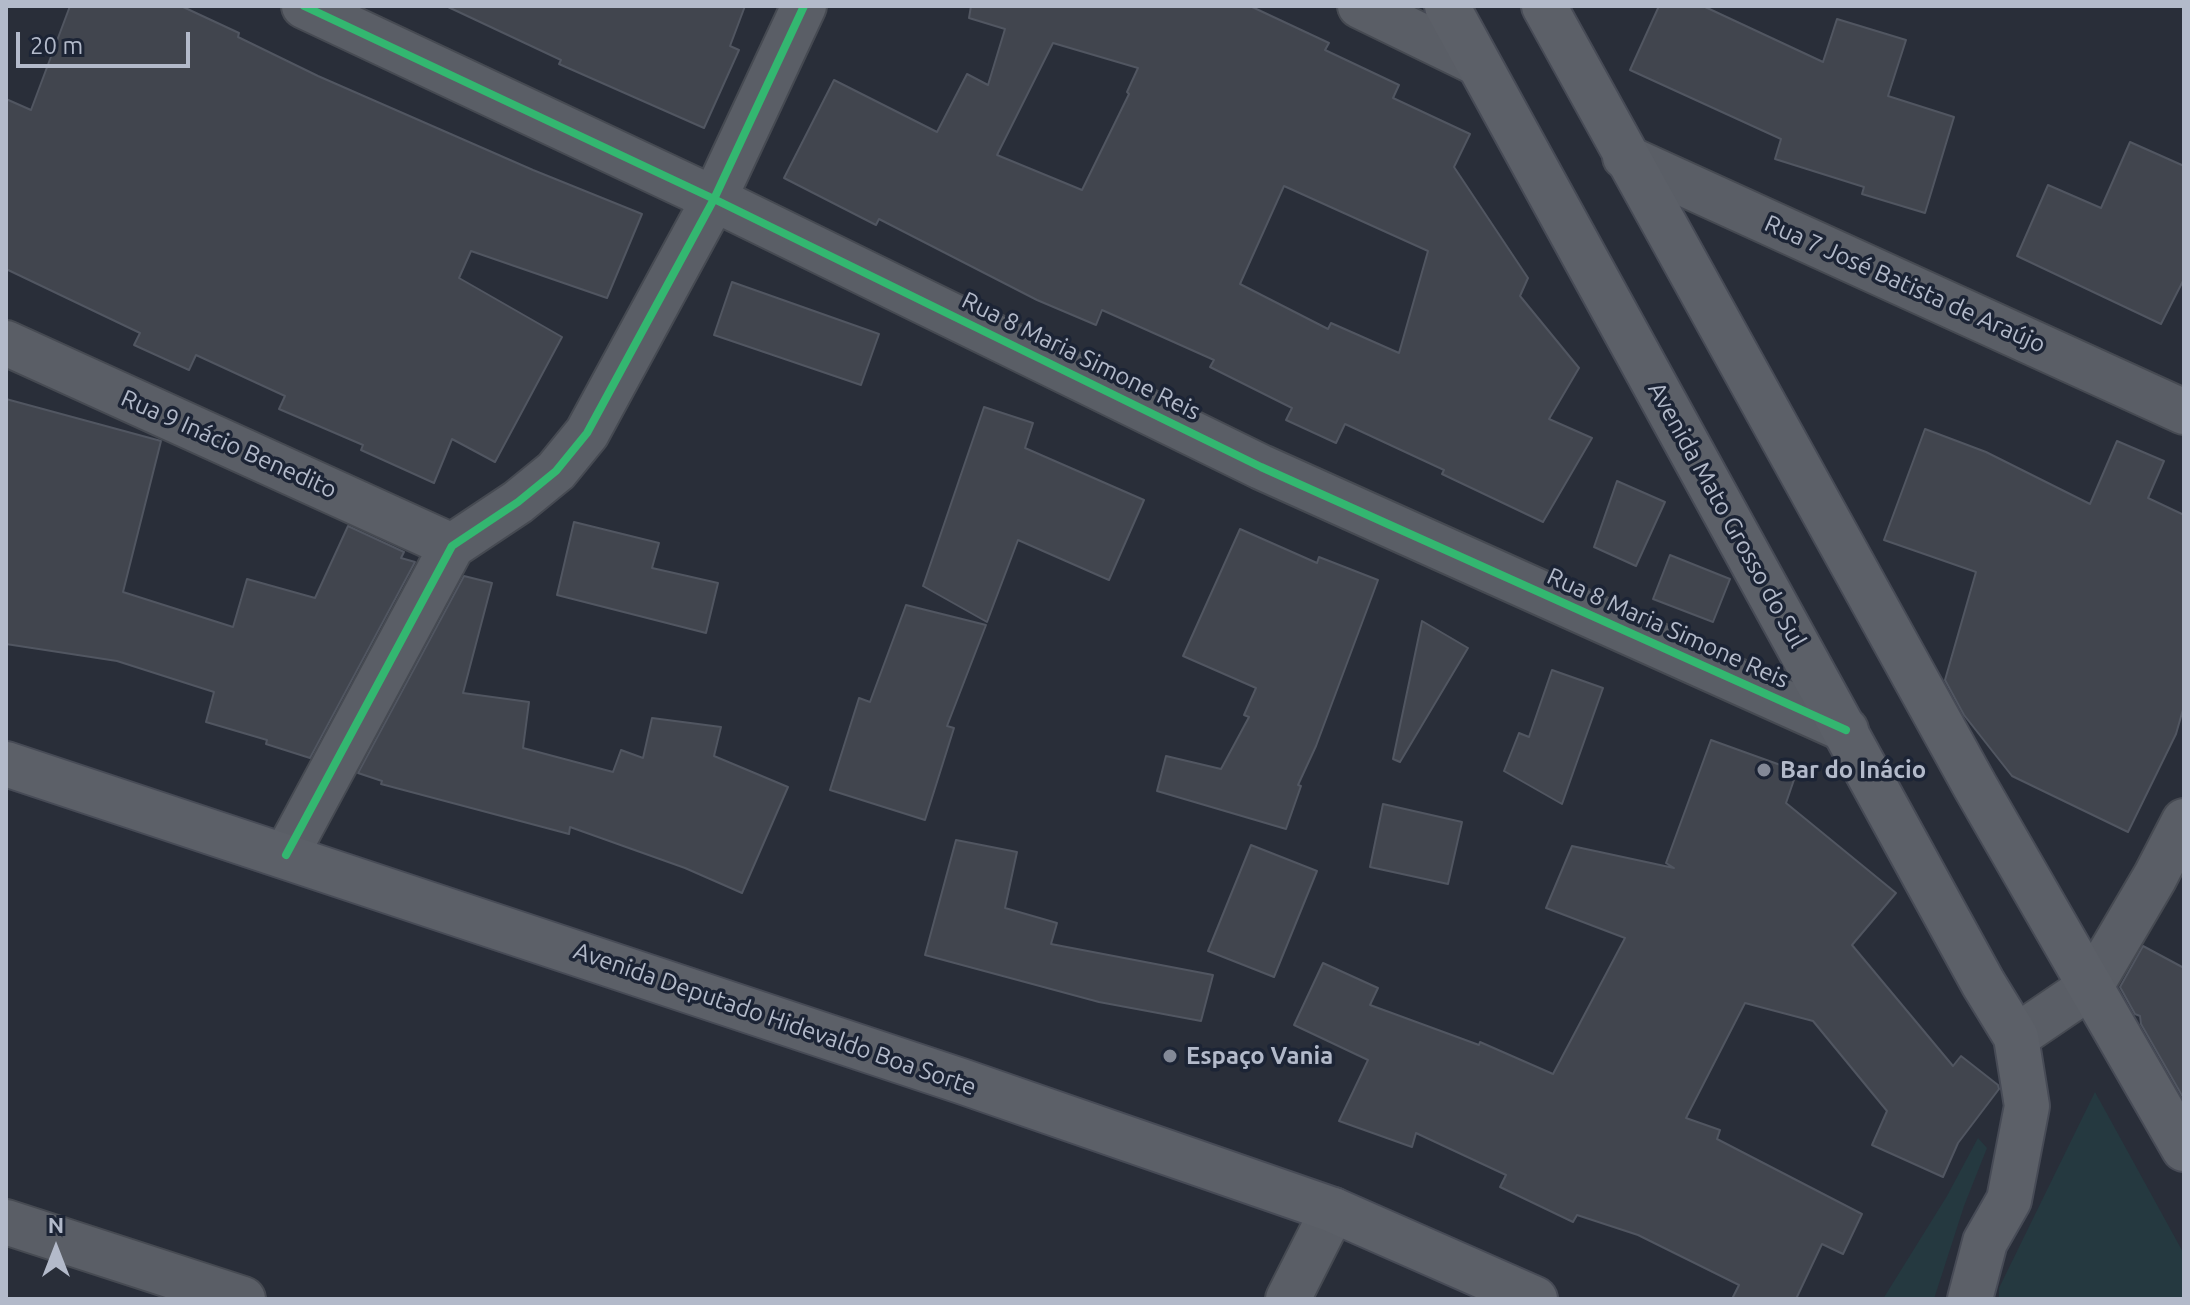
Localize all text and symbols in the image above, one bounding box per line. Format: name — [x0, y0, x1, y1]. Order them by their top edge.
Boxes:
scale bar — [20, 16, 194, 66]
text: 20 m — [30, 32, 83, 59]
street label: Rua 7 José Batista de Araújo — [1760, 209, 2050, 359]
street label: Rua 8 Maria Simone Reis — [957, 286, 1205, 426]
street label: Avenida Mato Grosso do Sul — [1642, 377, 1812, 653]
street label: Rua 9 Inácio Benedito — [117, 383, 341, 505]
street label: Rua 8 Maria Simone Reis — [1543, 562, 1793, 694]
place label: Bar do Inácio — [1780, 756, 1926, 784]
marker: Bar do Inácio — [1755, 761, 1773, 779]
street label: Avenida Deputado Hidevaldo Boa Sorte — [570, 936, 980, 1102]
place label: Espaço Vania — [1186, 1042, 1333, 1070]
marker: Espaço Vania — [1161, 1047, 1179, 1065]
north arrow — [16, 1209, 96, 1289]
text: N — [48, 1212, 64, 1237]

